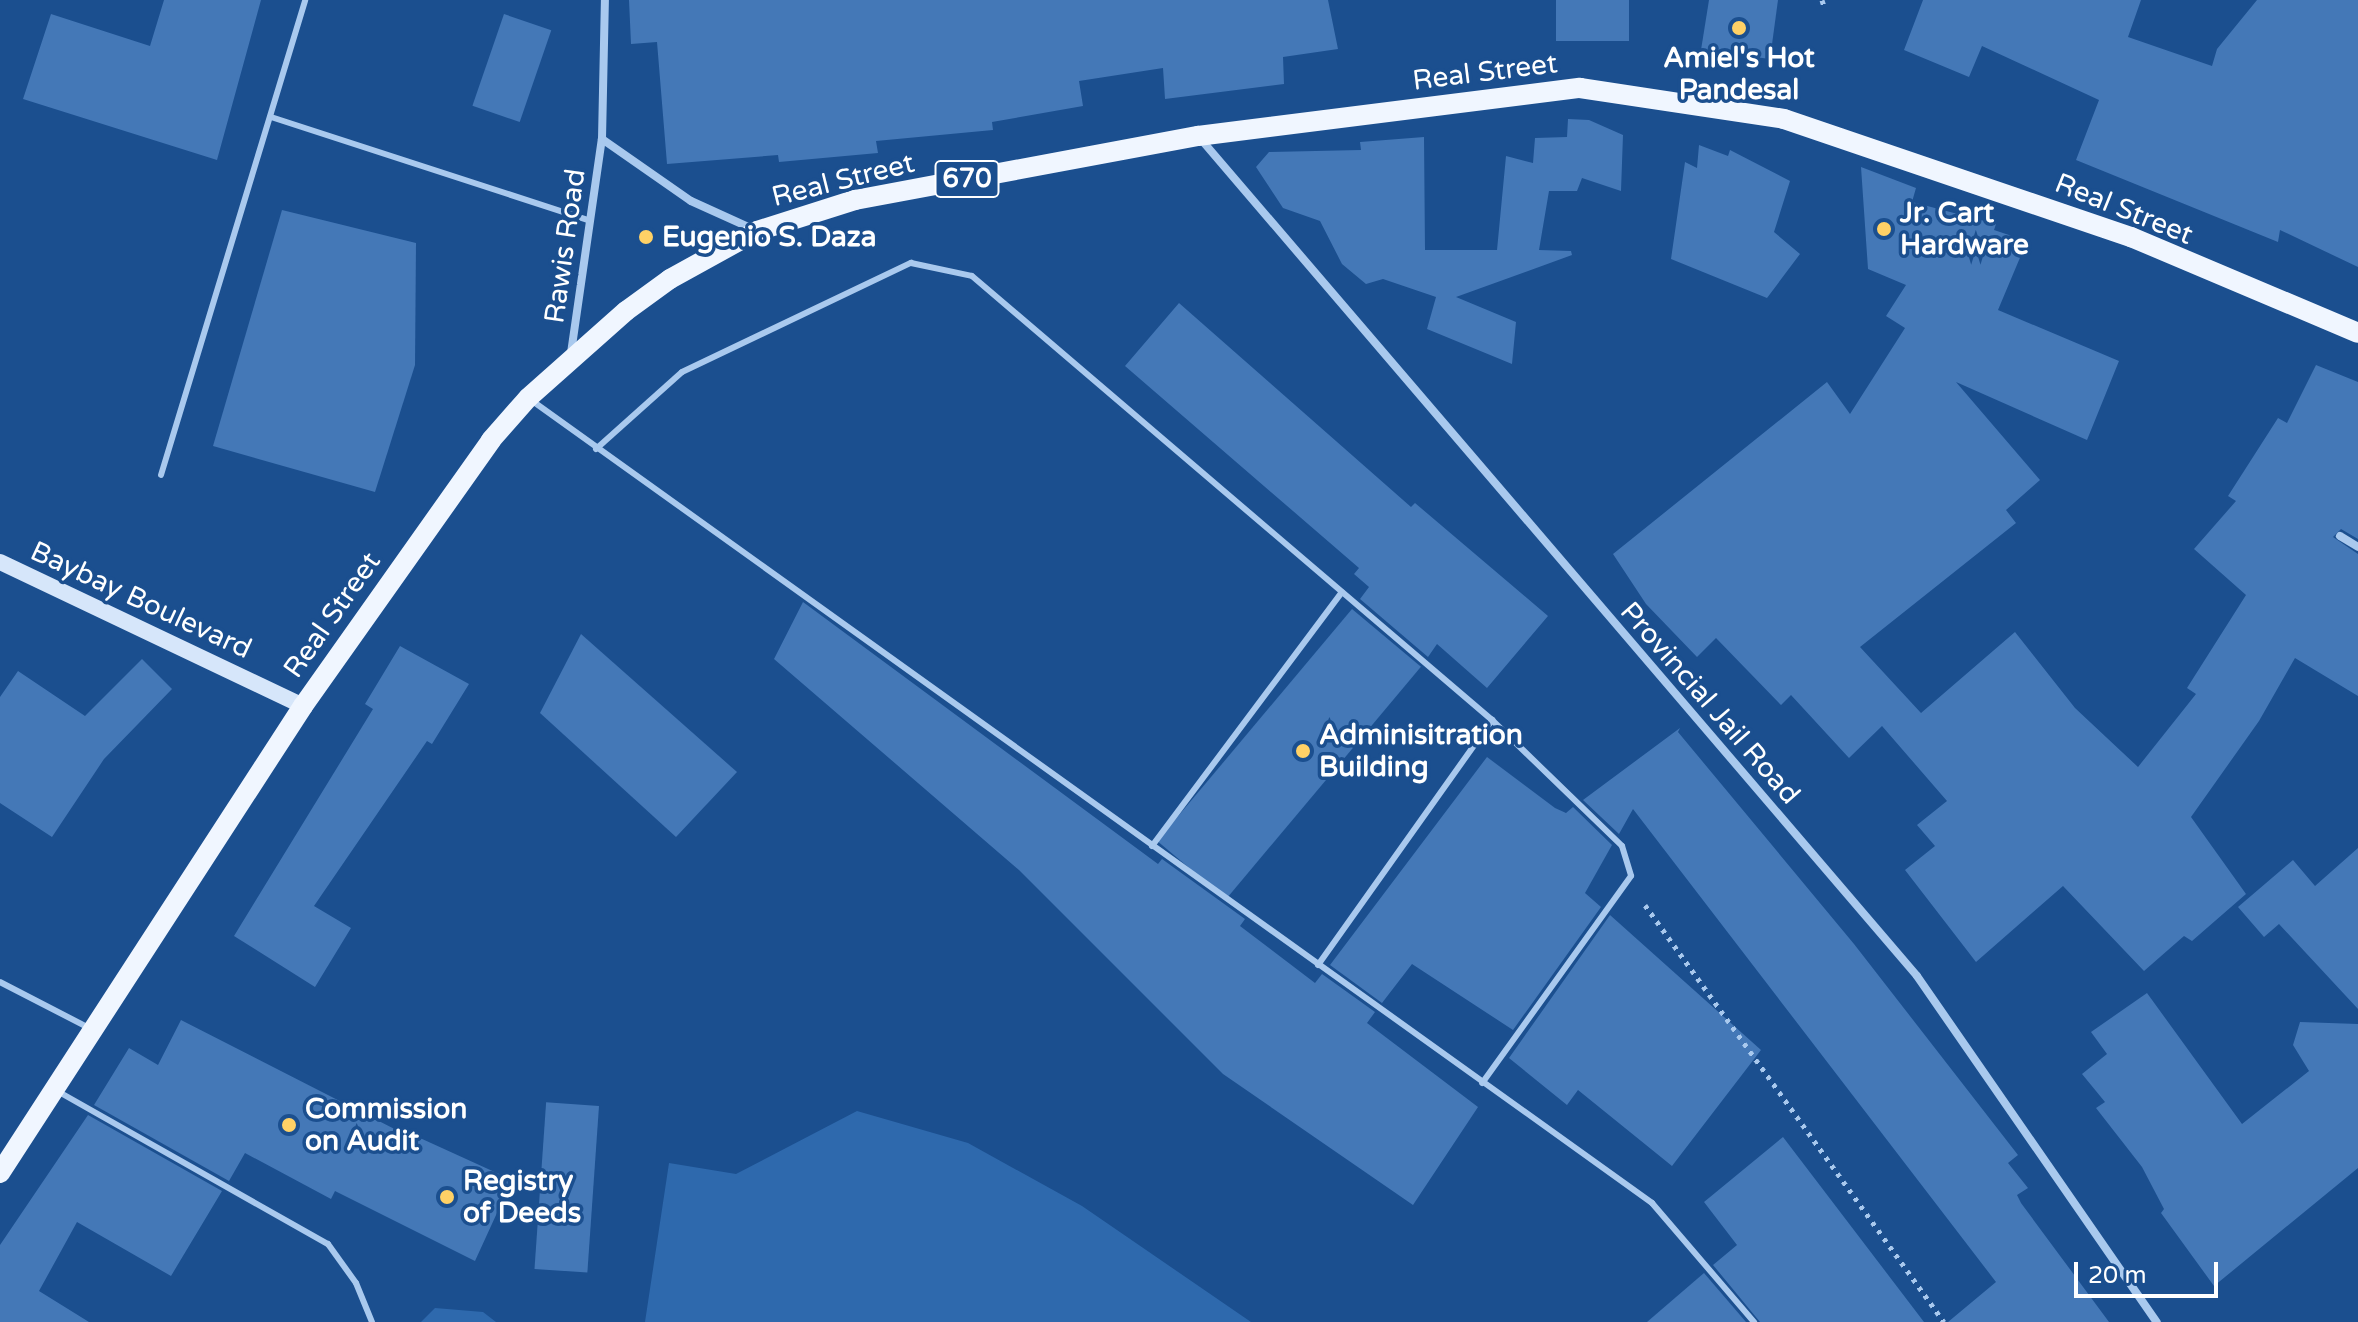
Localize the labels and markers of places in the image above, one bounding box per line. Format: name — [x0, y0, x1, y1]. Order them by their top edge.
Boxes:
marker: Amiel's Hot Pandesal — [1730, 19, 1748, 37]
place label: Amiel's Hot Pandesal — [1663, 41, 1815, 107]
place label: Jr. Cart Hardware — [1900, 196, 2029, 262]
place label: Eugenio S. Daza — [662, 220, 876, 254]
marker: Jr. Cart Hardware — [1875, 220, 1893, 238]
marker: Eugenio S. Daza — [637, 228, 655, 246]
place label: Adminisitration Building — [1319, 718, 1523, 784]
marker: Adminisitration Building — [1294, 742, 1312, 760]
place label: Commission on Audit — [305, 1092, 467, 1158]
marker: Commission on Audit — [280, 1116, 298, 1134]
place label: Registry of Deeds — [463, 1164, 581, 1230]
marker: Registry of Deeds — [438, 1188, 456, 1206]

